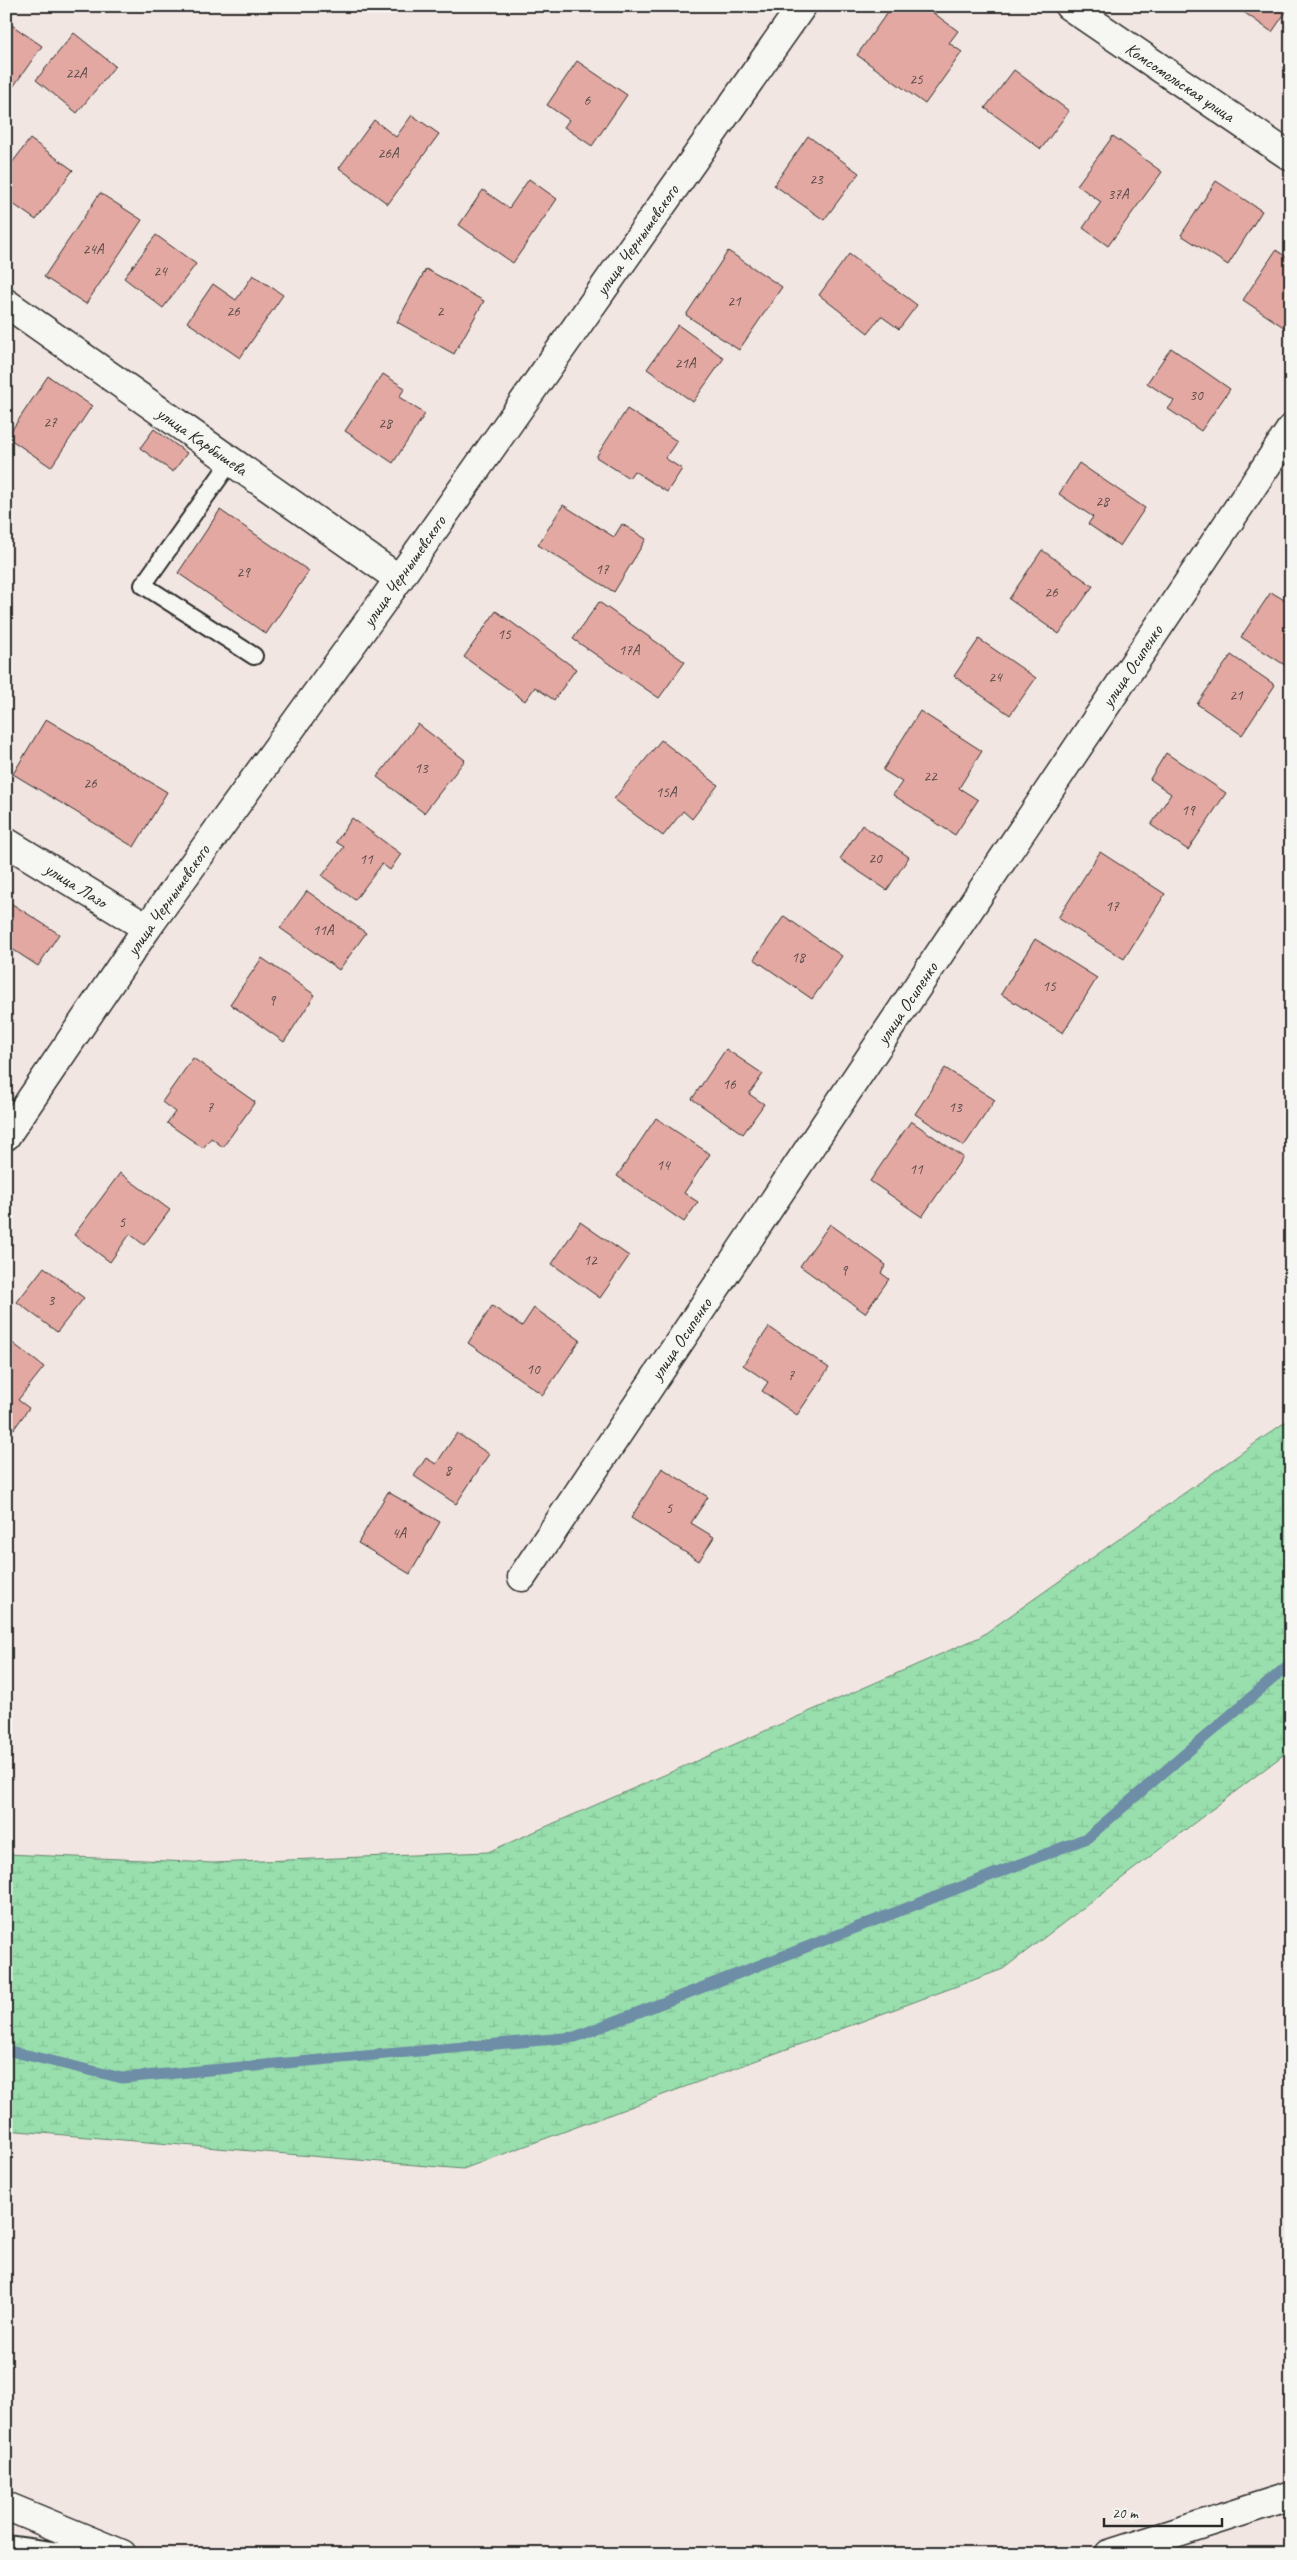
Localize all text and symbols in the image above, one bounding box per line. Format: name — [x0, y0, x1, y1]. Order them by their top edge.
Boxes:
street label: Комсомольская улица — [1121, 37, 1240, 128]
house number: 22А — [65, 64, 88, 83]
house number: 25 — [909, 70, 924, 89]
house number: 6 — [584, 91, 592, 110]
house number: 26А — [377, 144, 400, 163]
house number: 23 — [809, 170, 824, 189]
street label: улица Чернышевского — [590, 179, 684, 301]
house number: 37А — [1107, 185, 1130, 204]
house number: 24А — [82, 240, 105, 259]
house number: 24 — [153, 262, 168, 281]
house number: 21 — [727, 292, 742, 311]
house number: 26 — [226, 302, 241, 321]
house number: 2 — [437, 302, 445, 321]
house number: 21А — [674, 354, 697, 373]
house number: 30 — [1189, 386, 1204, 405]
street label: улица Карбышева — [152, 401, 253, 481]
house number: 27 — [43, 413, 58, 432]
house number: 28 — [378, 414, 393, 433]
house number: 28 — [1095, 492, 1110, 511]
street label: улица Чернышевского — [357, 510, 451, 632]
house number: 17 — [595, 560, 610, 579]
house number: 29 — [236, 563, 251, 582]
house number: 26 — [1044, 583, 1059, 602]
street label: улица Осипенко — [1096, 619, 1168, 712]
house number: 15 — [497, 625, 512, 644]
house number: 17А — [618, 641, 641, 660]
house number: 24 — [988, 668, 1003, 687]
house number: 21 — [1229, 686, 1244, 705]
house number: 13 — [414, 759, 429, 778]
house number: 22 — [923, 767, 938, 786]
house number: 26 — [83, 774, 98, 793]
house number: 15А — [655, 783, 678, 802]
house number: 19 — [1181, 801, 1196, 820]
street label: улица Чернышевского — [121, 839, 215, 961]
house number: 20 — [868, 849, 883, 868]
house number: 11 — [359, 850, 374, 869]
street label: улица Лазо — [40, 857, 113, 914]
house number: 17 — [1105, 897, 1120, 916]
house number: 11А — [312, 921, 335, 940]
house number: 18 — [791, 948, 806, 967]
street label: улица Осипенко — [871, 956, 943, 1049]
house number: 15 — [1042, 977, 1057, 996]
house number: 9 — [269, 991, 277, 1010]
house number: 16 — [722, 1075, 737, 1094]
house number: 7 — [207, 1098, 215, 1117]
house number: 13 — [948, 1098, 963, 1117]
house number: 14 — [656, 1156, 671, 1175]
house number: 11 — [909, 1160, 924, 1179]
house number: 5 — [119, 1213, 127, 1232]
house number: 12 — [583, 1251, 598, 1270]
house number: 9 — [841, 1261, 849, 1280]
house number: 3 — [48, 1291, 56, 1310]
street label: улица Осипенко — [645, 1292, 717, 1385]
house number: 10 — [526, 1360, 541, 1379]
house number: 7 — [788, 1366, 796, 1385]
house number: 8 — [445, 1461, 453, 1480]
house number: 5 — [666, 1499, 674, 1518]
house number: 4А — [392, 1524, 408, 1543]
scale bar — [1104, 2495, 1222, 2527]
text: 20 m — [1112, 2504, 1139, 2523]

